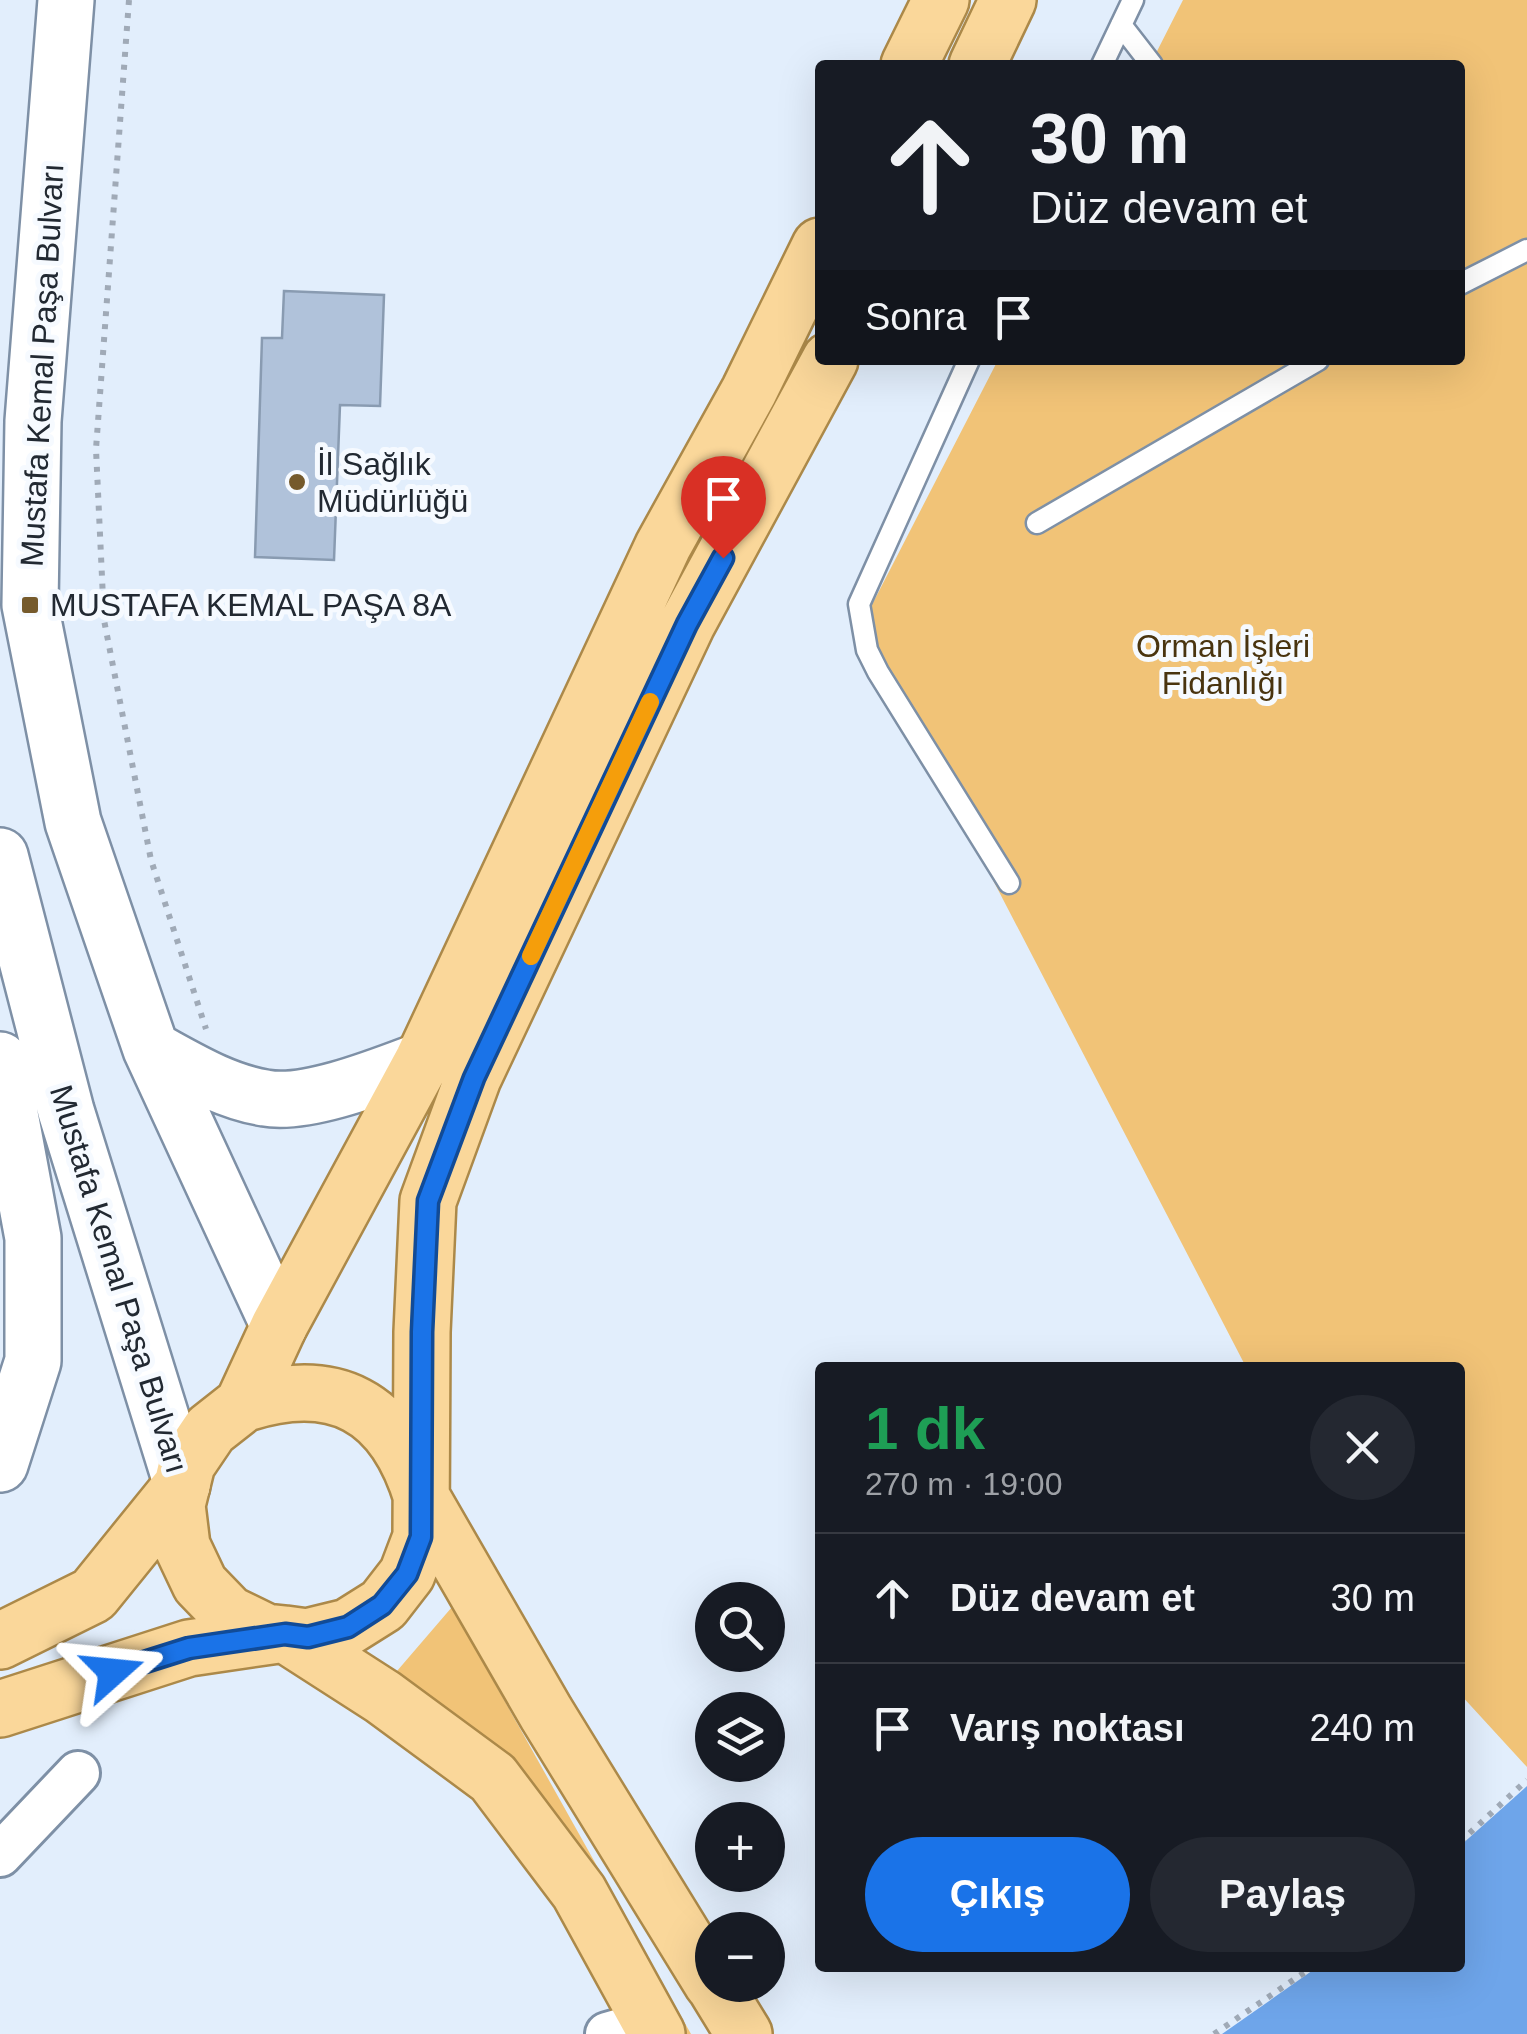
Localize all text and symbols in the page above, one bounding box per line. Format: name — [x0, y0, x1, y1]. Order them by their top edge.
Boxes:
icon: ahead — [865, 100, 995, 230]
text: 30 m — [1030, 100, 1190, 178]
street label: Mustafa Kemal Paşa Bulvarı — [13, 162, 71, 568]
text: Düz devam et — [1030, 182, 1308, 233]
icon: arrive — [986, 290, 1041, 345]
text: Sonra — [865, 296, 966, 338]
place label: İl Sağlık Müdürlüğü — [317, 446, 468, 519]
pin — [681, 456, 766, 559]
marker: İl Sağlık Müdürlüğü — [286, 471, 308, 493]
icon: arrive — [696, 471, 751, 526]
place label: MUSTAFA KEMAL PAŞA 8A — [50, 587, 452, 623]
marker: MUSTAFA KEMAL PAŞA 8A — [19, 594, 41, 616]
park label: Orman İşleri Fidanlığı — [1136, 628, 1310, 701]
street label: Mustafa Kemal Paşa Bulvarı — [43, 1081, 195, 1477]
text: 1 dk — [865, 1395, 985, 1462]
button: close — [1310, 1395, 1415, 1500]
text: 270 m · 19:00 — [865, 1466, 1062, 1502]
icon: ahead — [865, 1571, 920, 1626]
text: Düz devam et — [950, 1577, 1195, 1619]
text: 30 m — [1331, 1577, 1415, 1619]
map controls — [695, 1582, 785, 2002]
button: search — [695, 1582, 785, 1672]
position arrow — [61, 1620, 165, 1724]
button: layers — [695, 1692, 785, 1782]
icon: arrive — [865, 1701, 920, 1756]
text: Varış noktası — [950, 1707, 1184, 1749]
text: 240 m — [1309, 1707, 1415, 1749]
button: + — [695, 1802, 785, 1892]
button: Çıkış — [865, 1837, 1130, 1952]
button: Paylaş — [1150, 1837, 1415, 1952]
button: − — [695, 1912, 785, 2002]

